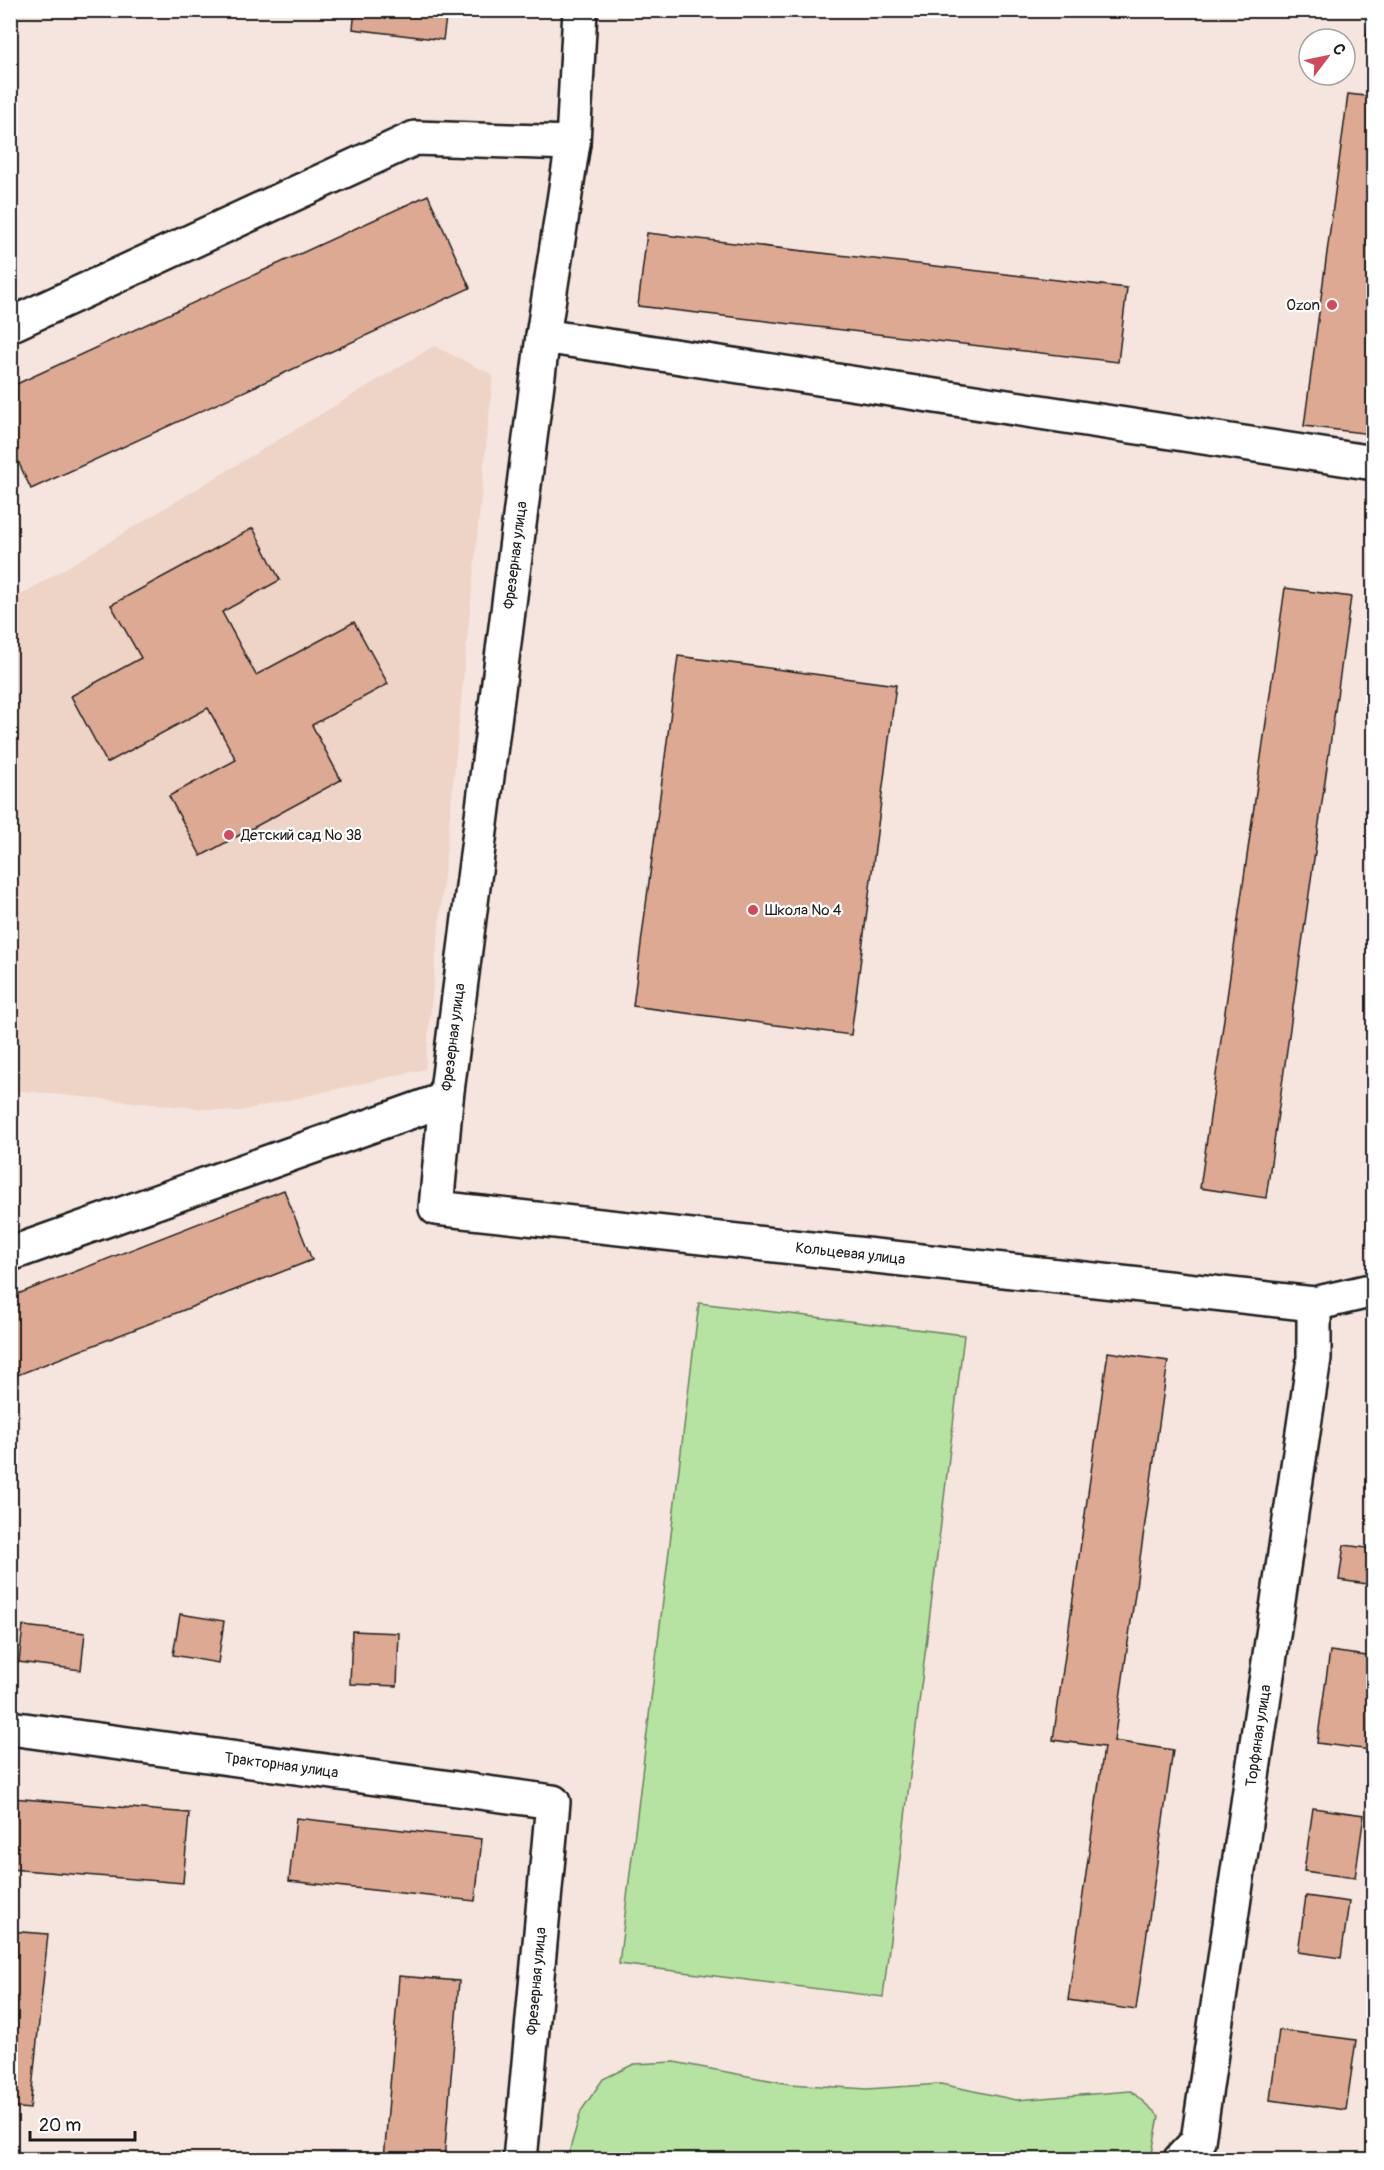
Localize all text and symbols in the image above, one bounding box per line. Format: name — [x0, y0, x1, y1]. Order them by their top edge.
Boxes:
north arrow — [1297, 27, 1357, 87]
text: С — [1328, 40, 1350, 59]
place label: Ozon — [1286, 296, 1320, 315]
marker: Ozon — [1325, 298, 1339, 312]
street label: Фрезерная улица — [499, 500, 532, 610]
place label: Детский сад № 38 — [240, 826, 362, 845]
marker: Детский сад № 38 — [222, 828, 236, 842]
place label: Школа № 4 — [765, 901, 842, 920]
marker: Школа № 4 — [746, 903, 760, 917]
street label: Фрезерная улица — [437, 982, 470, 1092]
street label: Кольцевая улица — [794, 1238, 906, 1269]
street label: Торфяная улица — [1242, 1683, 1276, 1788]
street label: Тракторная улица — [223, 1748, 340, 1783]
street label: Фрезерная улица — [522, 1926, 551, 2036]
scale bar — [30, 2104, 135, 2142]
text: 20 m — [39, 2114, 81, 2137]

